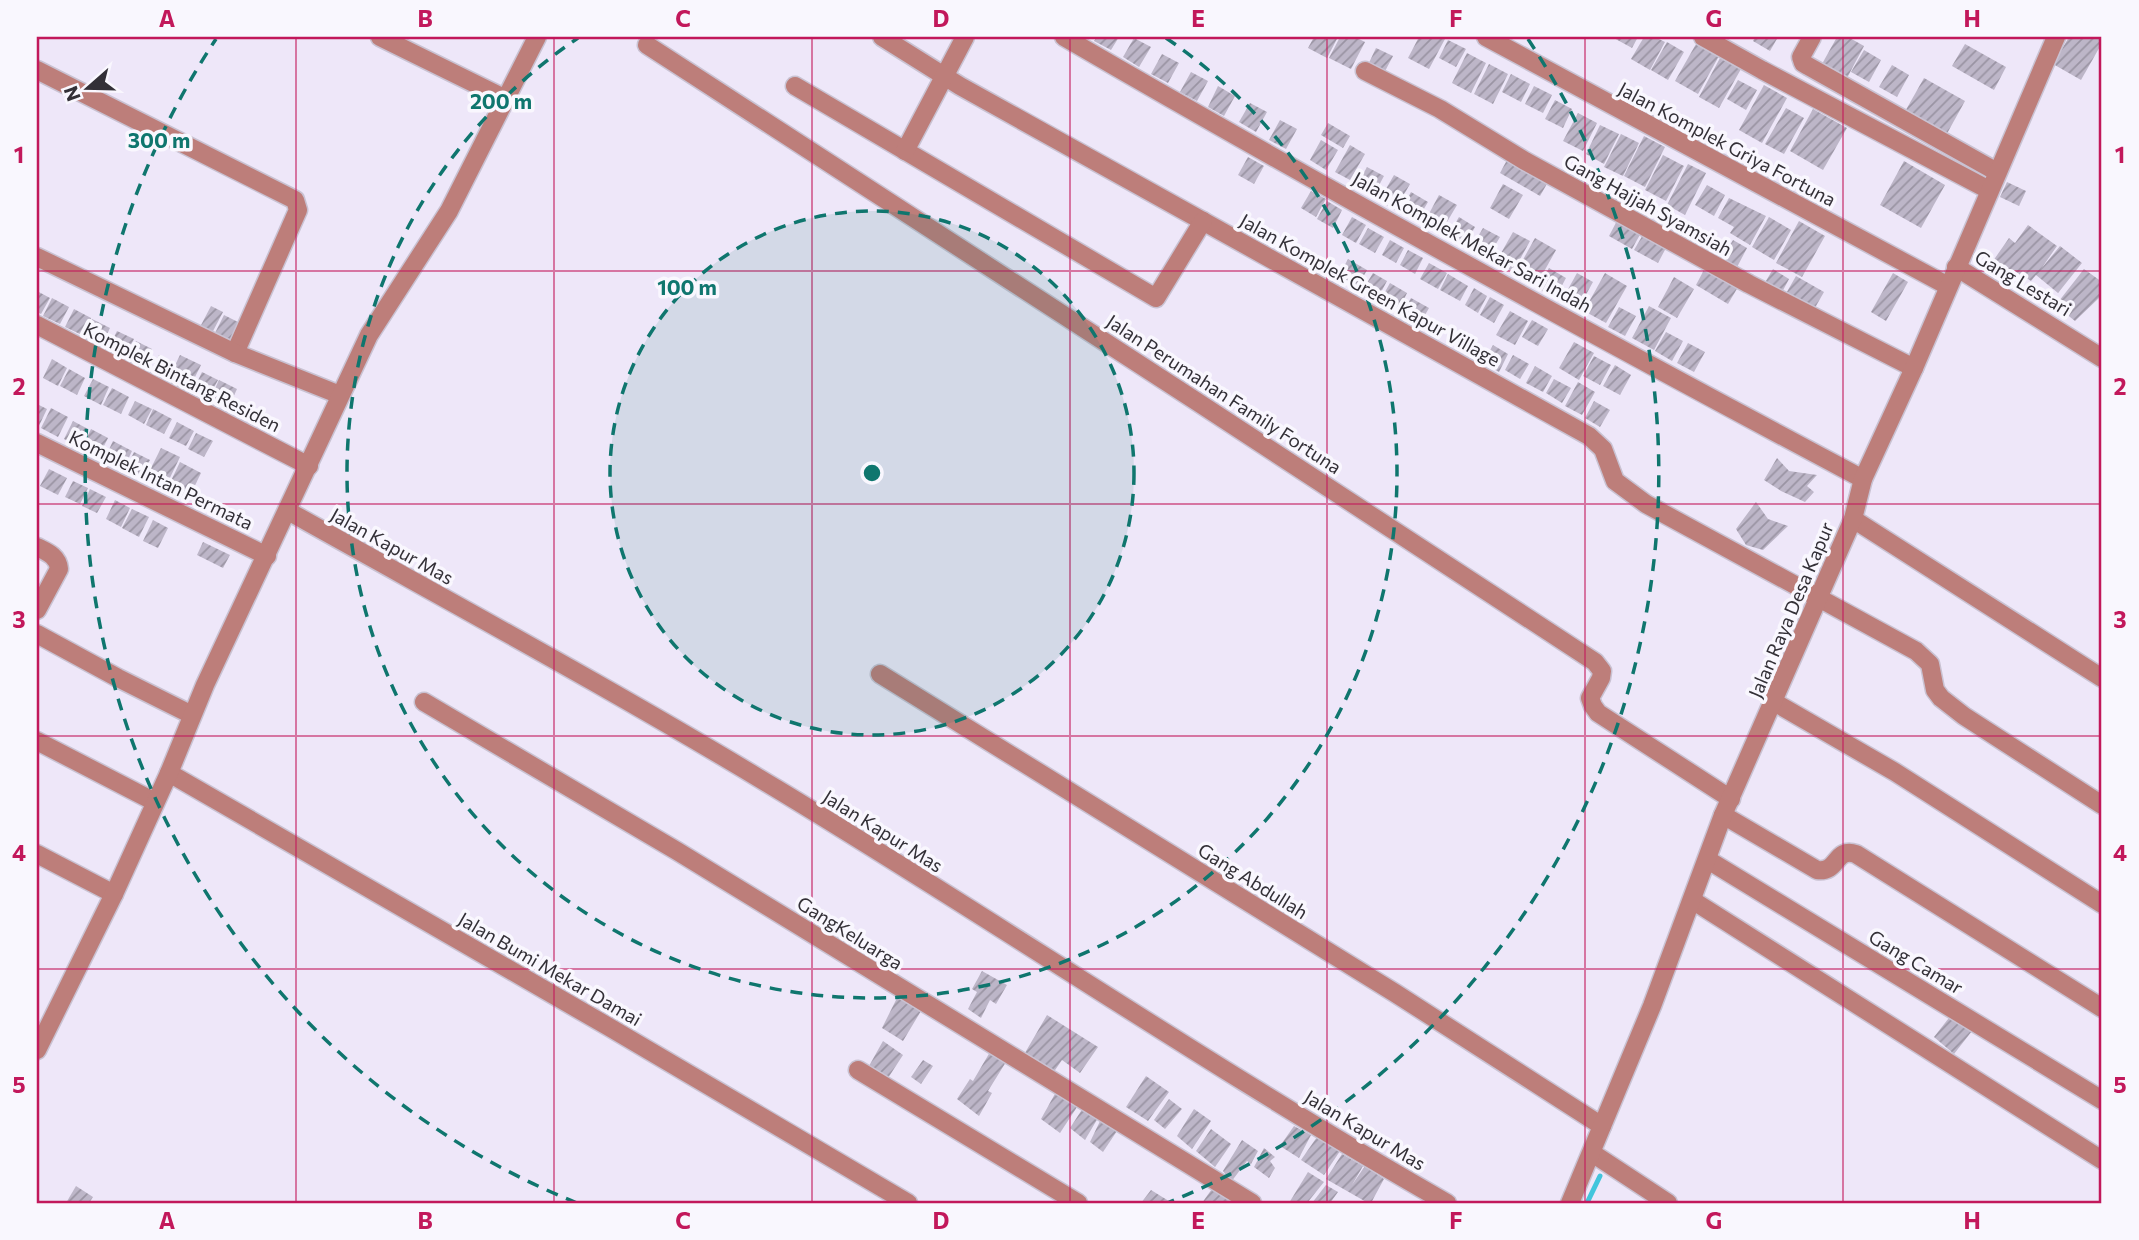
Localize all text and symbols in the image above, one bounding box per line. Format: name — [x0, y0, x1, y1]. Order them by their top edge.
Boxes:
text: A — [159, 4, 176, 32]
text: B — [417, 4, 433, 32]
text: C — [675, 4, 691, 32]
text: D — [933, 4, 950, 32]
text: E — [1191, 4, 1205, 32]
text: F — [1449, 4, 1463, 32]
text: G — [1706, 4, 1722, 32]
text: H — [1963, 4, 1981, 32]
north arrow — [52, 52, 122, 122]
street label: Jalan Komplek Griya Fortuna — [1615, 76, 1840, 211]
text: N — [58, 83, 85, 105]
text: 200 m — [470, 88, 532, 113]
text: 300 m — [128, 127, 190, 152]
text: 1 — [14, 140, 24, 168]
text: 1 — [2115, 140, 2125, 168]
street label: Gang Hajjah Syamsiah — [1560, 149, 1736, 260]
street label: Jalan Komplek Mekar Sari Indah — [1349, 166, 1596, 317]
street label: Jalan Komplek Green Kapur Village — [1236, 208, 1504, 371]
street label: Gang Lestari — [1971, 245, 2076, 320]
text: 100 m — [657, 274, 717, 299]
street label: Jalan Perumahan Family Fortuna — [1103, 309, 1346, 478]
street label: Komplek Bintang Residen — [80, 317, 285, 436]
text: 2 — [12, 372, 26, 400]
text: 2 — [2113, 372, 2127, 400]
street label: Komplek Intan Permata — [65, 425, 257, 534]
centre of rings — [860, 461, 884, 485]
street label: Jalan Kapur Mas — [327, 502, 458, 589]
street label: Jalan Raya Desa Kapur — [1743, 518, 1838, 701]
text: 3 — [12, 605, 26, 633]
text: 3 — [2113, 605, 2127, 633]
street label: Jalan Kapur Mas — [819, 784, 947, 877]
text: 4 — [12, 838, 26, 866]
street label: Gang Abdullah — [1194, 838, 1312, 923]
text: 4 — [2113, 838, 2127, 866]
street label: GangKeluarga — [793, 891, 907, 974]
street label: Jalan Bumi Mekar Damai — [455, 907, 646, 1030]
street label: Gang Camar — [1865, 924, 1968, 999]
text: 5 — [12, 1070, 26, 1098]
text: 5 — [2113, 1070, 2127, 1098]
street label: Jalan Kapur Mas — [1301, 1084, 1430, 1175]
text: A — [159, 1206, 176, 1234]
text: B — [417, 1206, 433, 1234]
text: C — [675, 1206, 691, 1234]
text: D — [933, 1206, 950, 1234]
text: E — [1191, 1206, 1205, 1234]
text: F — [1449, 1206, 1463, 1234]
text: G — [1706, 1206, 1722, 1234]
text: H — [1963, 1206, 1981, 1234]

